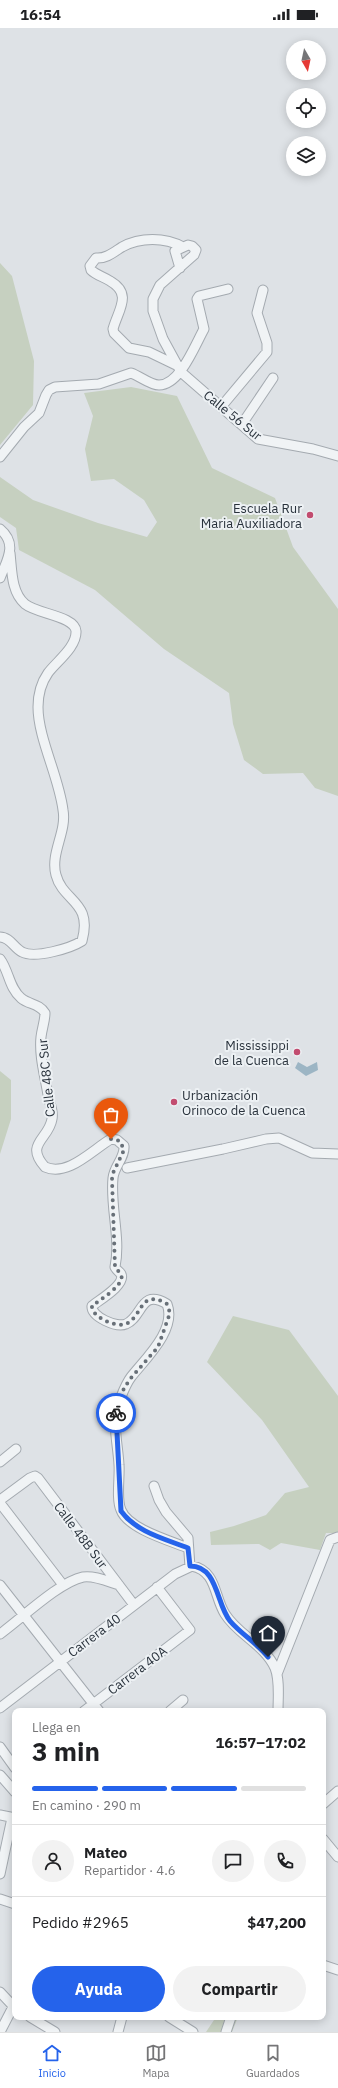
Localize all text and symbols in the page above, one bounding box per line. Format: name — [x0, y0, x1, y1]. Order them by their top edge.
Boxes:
text: 16:54 — [20, 5, 61, 24]
north arrow — [286, 40, 326, 80]
map controls — [286, 40, 326, 176]
button: locate — [286, 88, 326, 128]
button: layers — [286, 136, 326, 176]
street label: Calle 56 Sur — [200, 387, 266, 444]
place label: Escuela Rur Maria Auxiliadora — [201, 500, 302, 532]
marker: Escuela Rur Maria Auxiliadora — [305, 510, 315, 520]
place label: Mississippi de la Cuenca — [214, 1037, 289, 1069]
street label: Calle 48C Sur — [34, 1038, 59, 1118]
marker: Mississippi de la Cuenca — [292, 1047, 302, 1057]
place label: Urbanización Orinoco de la Cuenca — [182, 1087, 306, 1119]
marker: Urbanización Orinoco de la Cuenca — [169, 1097, 179, 1107]
pin — [94, 1098, 128, 1139]
icon: bag — [100, 1104, 122, 1126]
courier — [96, 1393, 136, 1433]
icon: bike — [105, 1402, 127, 1424]
street label: Calle 48B Sur — [50, 1499, 111, 1572]
street label: Carrera 40 — [64, 1610, 124, 1661]
pin — [251, 1616, 285, 1657]
icon: home — [257, 1622, 279, 1644]
street label: Carrera 40A — [104, 1642, 171, 1698]
text: Llega en — [32, 1719, 81, 1736]
text: 16:57–17:02 — [215, 1733, 306, 1752]
text: 3 min — [32, 1734, 100, 1768]
text: En camino · 290 m — [32, 1797, 141, 1814]
button: person — [32, 1840, 74, 1882]
button: chat — [212, 1840, 254, 1882]
button: phone — [264, 1840, 306, 1882]
text: Mateo — [84, 1843, 127, 1862]
text: Repartidor · 4.6 — [84, 1862, 175, 1879]
text: Pedido #2965 — [32, 1913, 129, 1932]
text: $47,200 — [247, 1913, 306, 1932]
button: Ayuda — [32, 1966, 165, 2012]
button: Compartir — [173, 1966, 306, 2012]
tab: Inicio — [38, 2042, 66, 2080]
tab: Mapa — [142, 2042, 169, 2080]
tab: Guardados — [246, 2042, 300, 2080]

